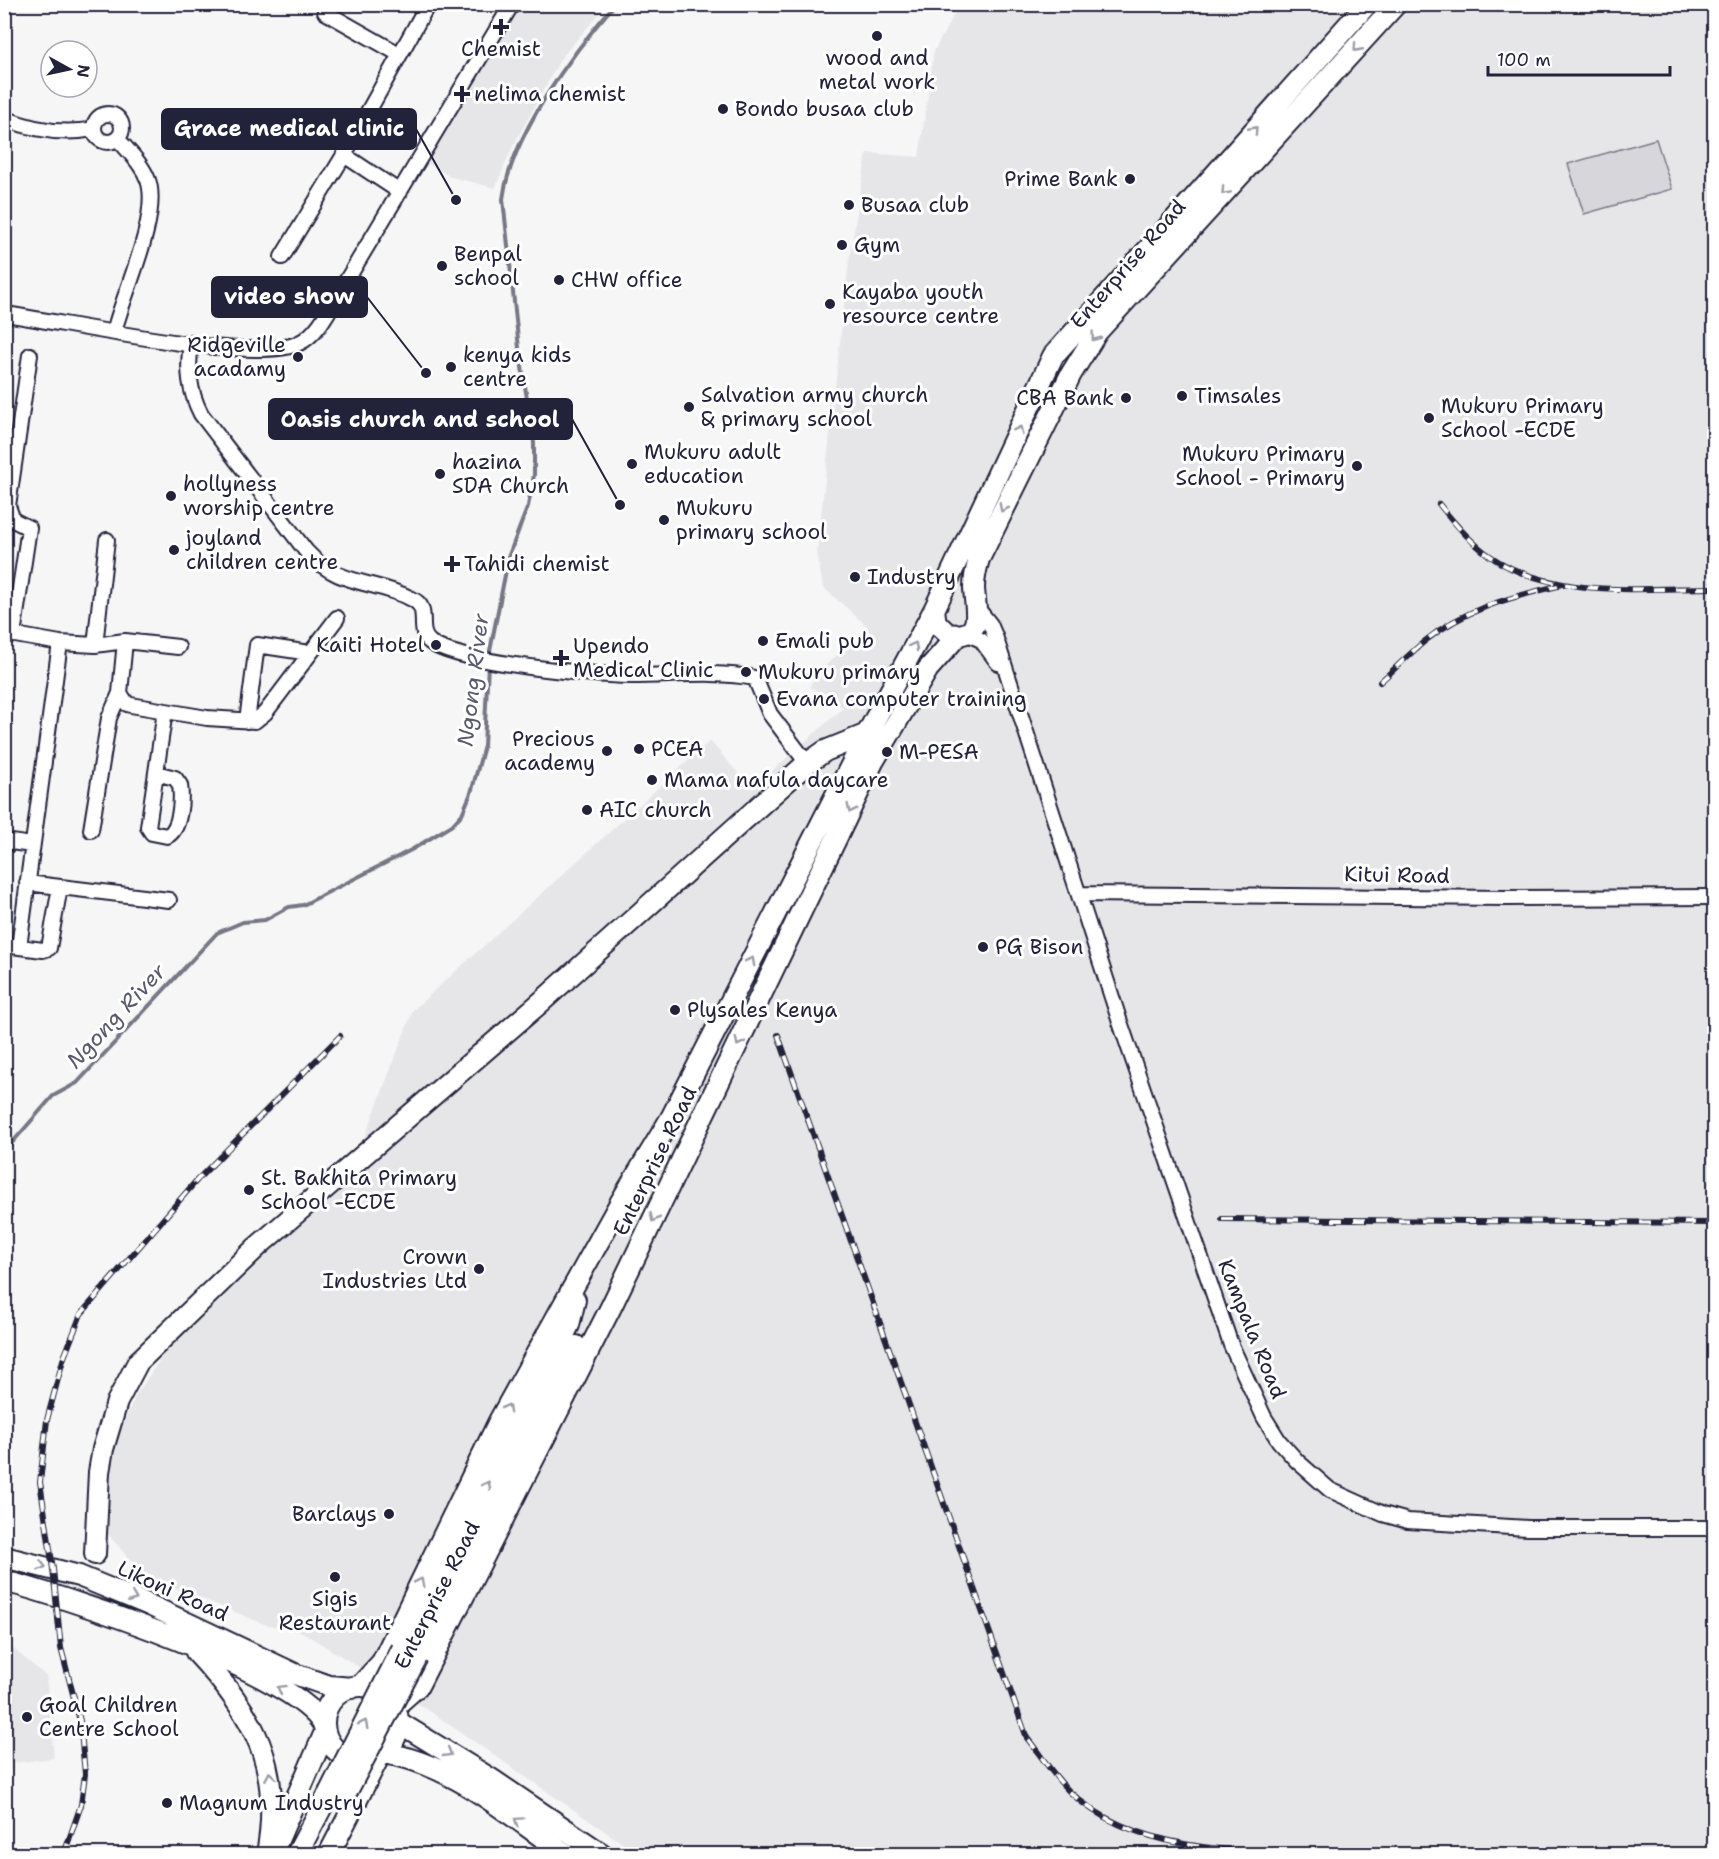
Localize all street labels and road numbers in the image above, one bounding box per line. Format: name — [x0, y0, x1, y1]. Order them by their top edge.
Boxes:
street label: Enterprise Road — [1064, 193, 1192, 335]
street label: Kitui Road — [1344, 860, 1450, 890]
street label: Enterprise Road — [607, 1082, 703, 1240]
street label: Kampala Road — [1211, 1255, 1293, 1403]
street label: Enterprise Road — [388, 1516, 486, 1674]
street label: Likoni Road — [113, 1554, 233, 1628]

